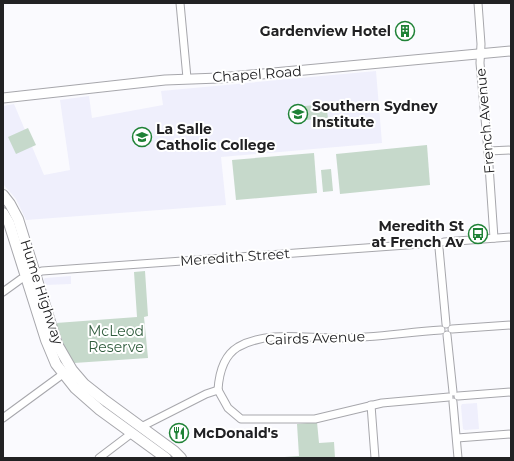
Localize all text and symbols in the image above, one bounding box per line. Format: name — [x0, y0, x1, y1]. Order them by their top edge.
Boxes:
building icon: Gardenview Hotel — [394, 20, 416, 42]
place label: Gardenview Hotel — [260, 22, 391, 40]
street label: Chapel Road — [212, 62, 302, 86]
street label: French Avenue — [471, 68, 499, 174]
place label: Southern Sydney Institute — [312, 97, 438, 131]
school or university icon: Southern Sydney Institute — [287, 103, 309, 125]
place label: La Salle Catholic College — [156, 120, 275, 154]
school or university icon: La Salle Catholic College — [131, 126, 153, 148]
place label: Meredith St at French Av — [371, 217, 465, 251]
bus stop icon: Meredith St at French Av — [467, 223, 489, 245]
street label: Hume Highway — [17, 237, 68, 347]
street label: Meredith Street — [180, 244, 291, 270]
park label: McLeod Reserve — [88, 322, 144, 356]
street label: Cairds Avenue — [265, 327, 365, 349]
restaurant icon: McDonald's — [168, 422, 190, 444]
place label: McDonald's — [193, 424, 279, 442]

